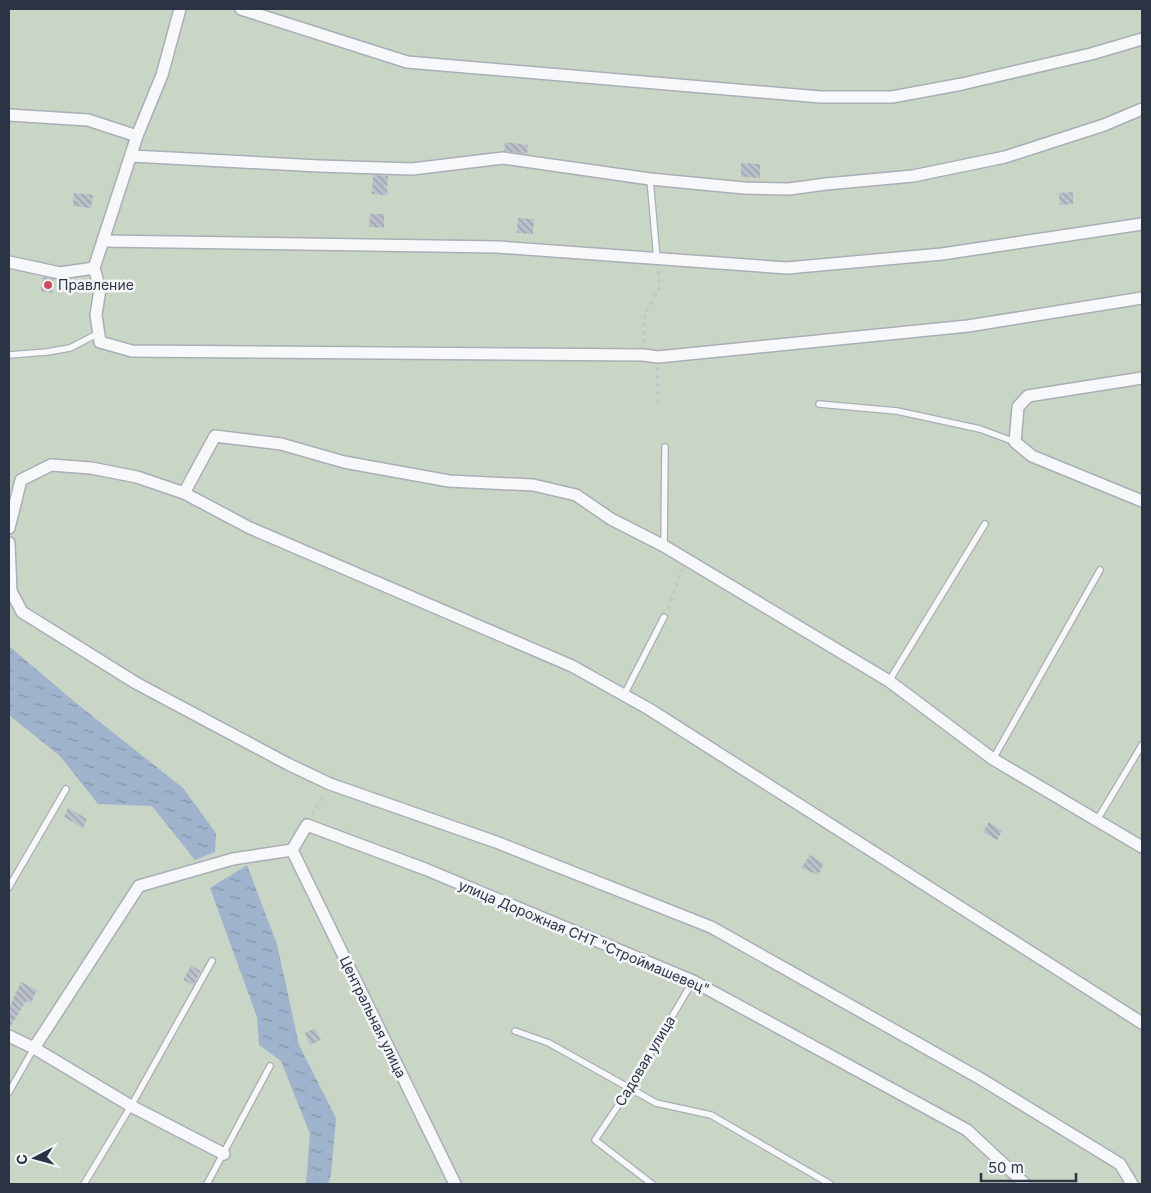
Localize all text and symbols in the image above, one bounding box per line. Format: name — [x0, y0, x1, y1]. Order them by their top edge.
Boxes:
place label: Правление — [58, 276, 134, 293]
marker: Правление — [42, 279, 54, 291]
street label: улица Дорожная СНТ "Строймашевец" — [456, 876, 712, 997]
street label: Центральная улица — [337, 953, 410, 1080]
street label: Садовая улица — [611, 1012, 678, 1109]
north arrow — [10, 1133, 60, 1183]
scale bar — [981, 1150, 1076, 1182]
text: С — [13, 1153, 31, 1165]
text: 50 m — [988, 1158, 1024, 1177]

